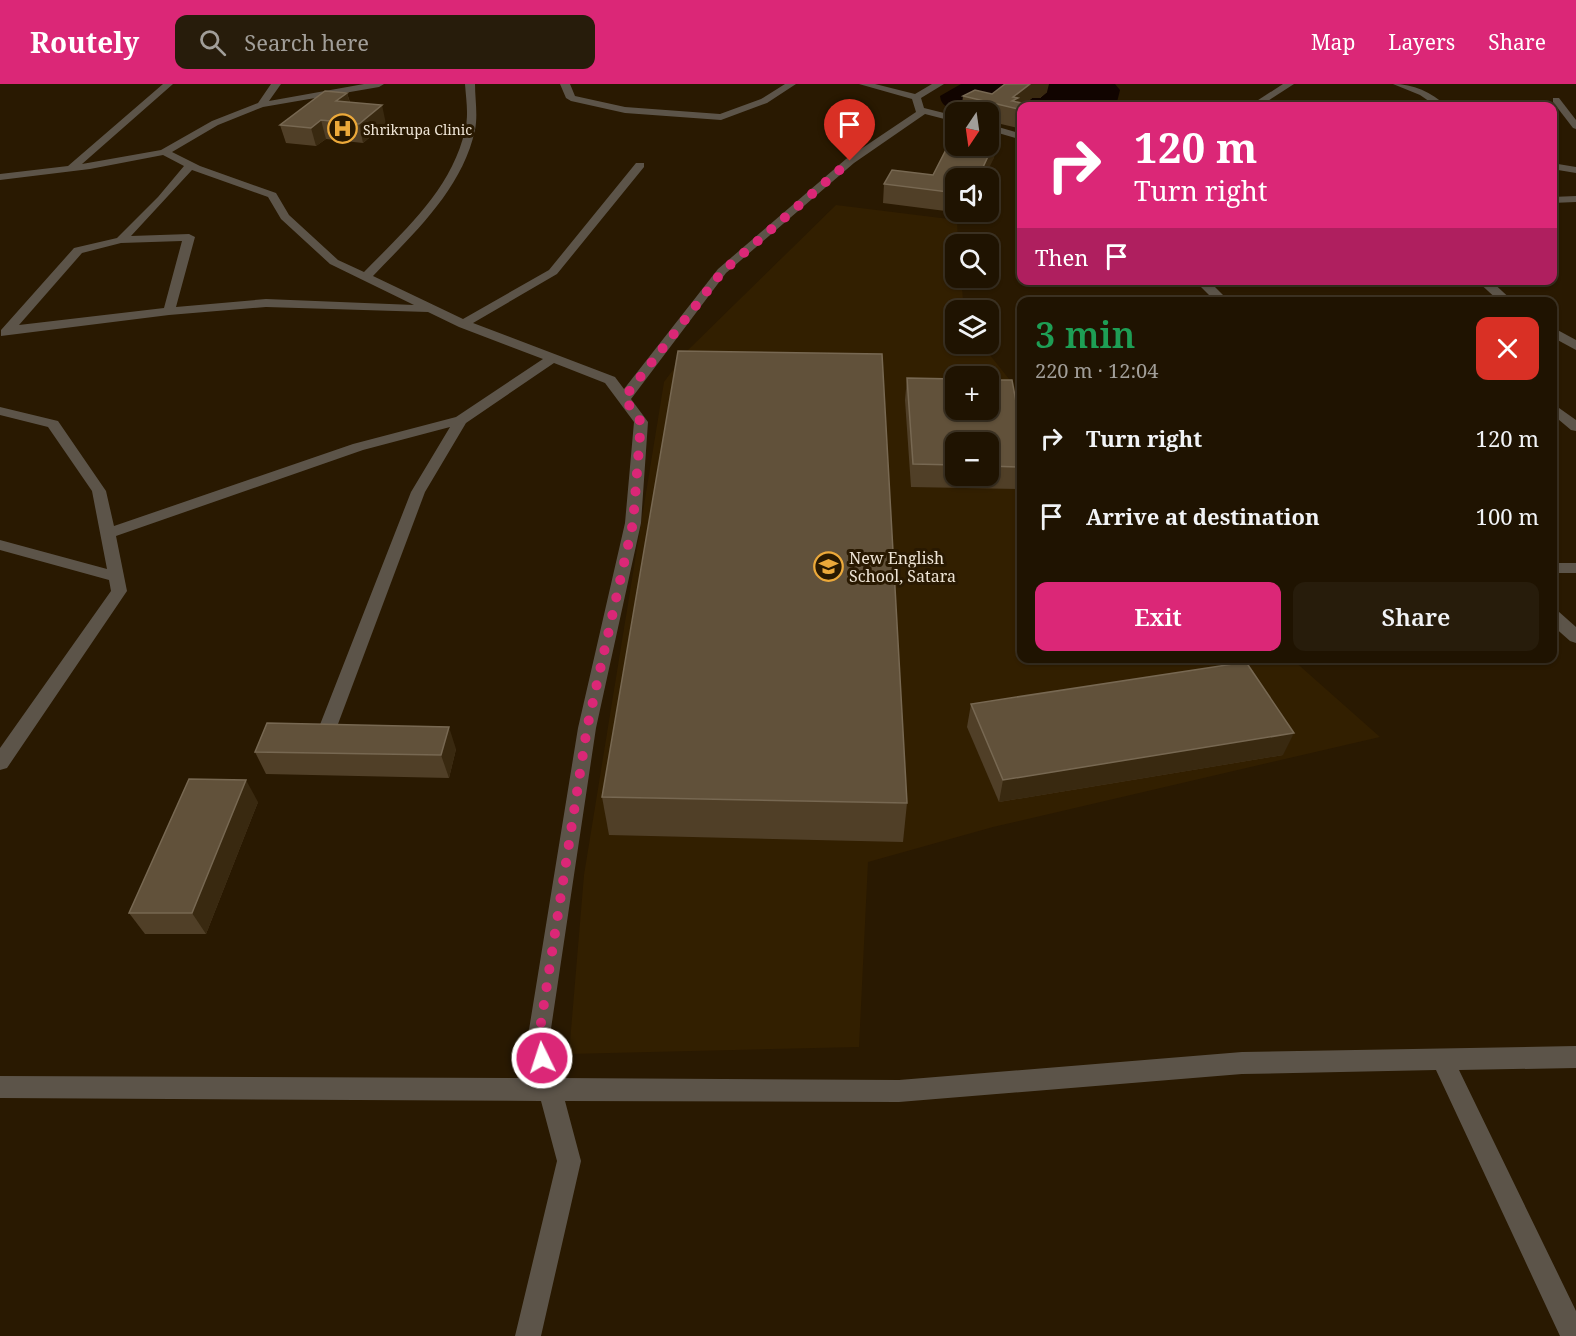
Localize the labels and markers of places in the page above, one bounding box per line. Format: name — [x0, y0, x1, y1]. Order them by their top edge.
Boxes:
pin — [824, 99, 875, 161]
hospital icon: Shrikrupa Clinic — [326, 113, 358, 145]
place label: Shrikrupa Clinic — [363, 120, 472, 139]
place label: New English School, Satara — [849, 547, 956, 587]
school or university icon: New English School, Satara — [812, 551, 844, 583]

